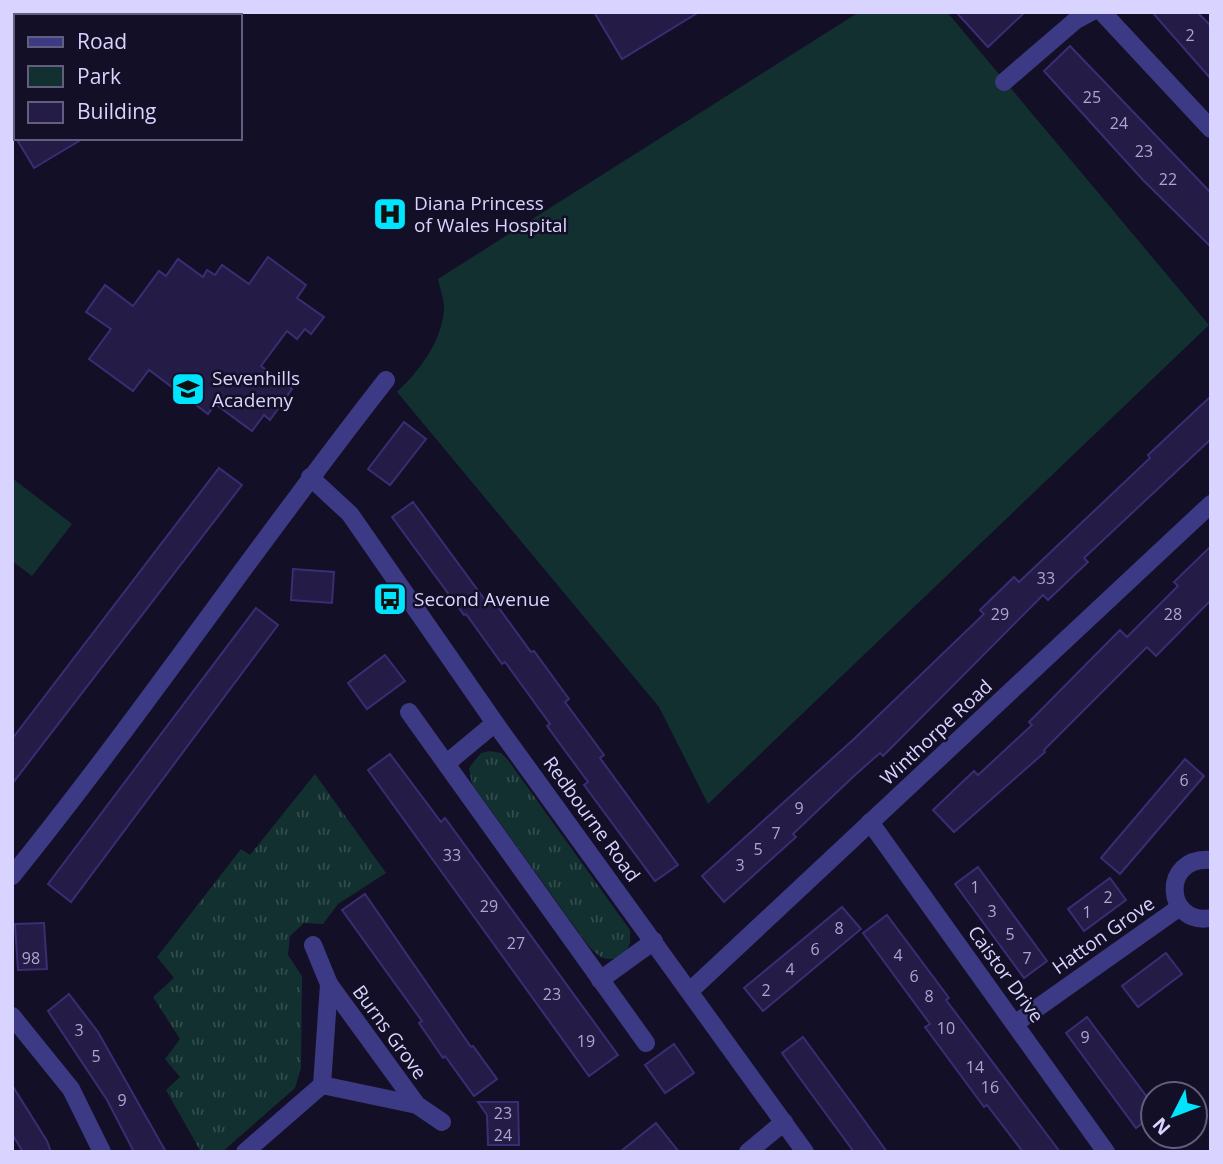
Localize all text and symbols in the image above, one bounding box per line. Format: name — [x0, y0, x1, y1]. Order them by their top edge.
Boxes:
legend — [14, 14, 242, 140]
house number: 2 — [1185, 24, 1195, 46]
text: Road — [77, 27, 127, 55]
text: Park — [77, 62, 121, 90]
house number: 25 — [1083, 86, 1101, 108]
text: Building — [77, 97, 156, 125]
house number: 24 — [1110, 112, 1128, 134]
house number: 23 — [1135, 140, 1153, 162]
house number: 22 — [1159, 168, 1177, 190]
place label: Diana Princess of Wales Hospital — [414, 190, 567, 238]
hospital icon: Diana Princess of Wales Hospital — [371, 195, 409, 233]
place label: Sevenhills Academy — [212, 365, 300, 413]
school or university icon: Sevenhills Academy — [169, 370, 207, 408]
house number: 33 — [1037, 567, 1055, 589]
bus stop icon: Second Avenue — [371, 580, 409, 618]
place label: Second Avenue — [414, 586, 550, 612]
house number: 29 — [991, 603, 1009, 625]
house number: 28 — [1164, 603, 1182, 625]
street label: Winthorpe Road — [874, 673, 998, 791]
street label: Redbourne Road — [538, 751, 646, 887]
house number: 6 — [1179, 769, 1189, 791]
house number: 9 — [794, 797, 804, 819]
house number: 7 — [771, 822, 781, 844]
house number: 5 — [753, 838, 763, 860]
house number: 33 — [443, 844, 461, 866]
house number: 3 — [735, 854, 745, 876]
house number: 1 — [970, 876, 980, 898]
house number: 2 — [1103, 886, 1113, 908]
street label: Hatton Grove — [1047, 890, 1159, 980]
house number: 29 — [480, 895, 498, 917]
house number: 3 — [987, 900, 997, 922]
house number: 1 — [1082, 901, 1092, 923]
house number: 8 — [834, 917, 844, 939]
street label: Caistor Drive — [962, 920, 1050, 1028]
house number: 5 — [1005, 923, 1015, 945]
house number: 27 — [507, 932, 525, 954]
house number: 6 — [810, 938, 820, 960]
house number: 4 — [893, 944, 903, 966]
house number: 98 — [22, 947, 40, 969]
house number: 7 — [1022, 947, 1032, 969]
house number: 4 — [785, 958, 795, 980]
house number: 6 — [909, 965, 919, 987]
house number: 2 — [761, 979, 771, 1001]
street label: Burns Grove — [347, 980, 433, 1084]
house number: 23 — [543, 983, 561, 1005]
house number: 8 — [924, 985, 934, 1007]
house number: 10 — [937, 1017, 955, 1039]
house number: 3 — [74, 1019, 84, 1041]
house number: 9 — [1080, 1026, 1090, 1048]
house number: 19 — [577, 1030, 595, 1052]
house number: 5 — [91, 1045, 101, 1067]
house number: 14 — [966, 1056, 984, 1078]
house number: 16 — [981, 1076, 999, 1098]
north arrow — [1139, 1080, 1209, 1150]
house number: 9 — [117, 1089, 127, 1111]
house number: 23 — [494, 1102, 512, 1124]
text: N — [1147, 1112, 1176, 1141]
house number: 24 — [494, 1124, 512, 1146]

